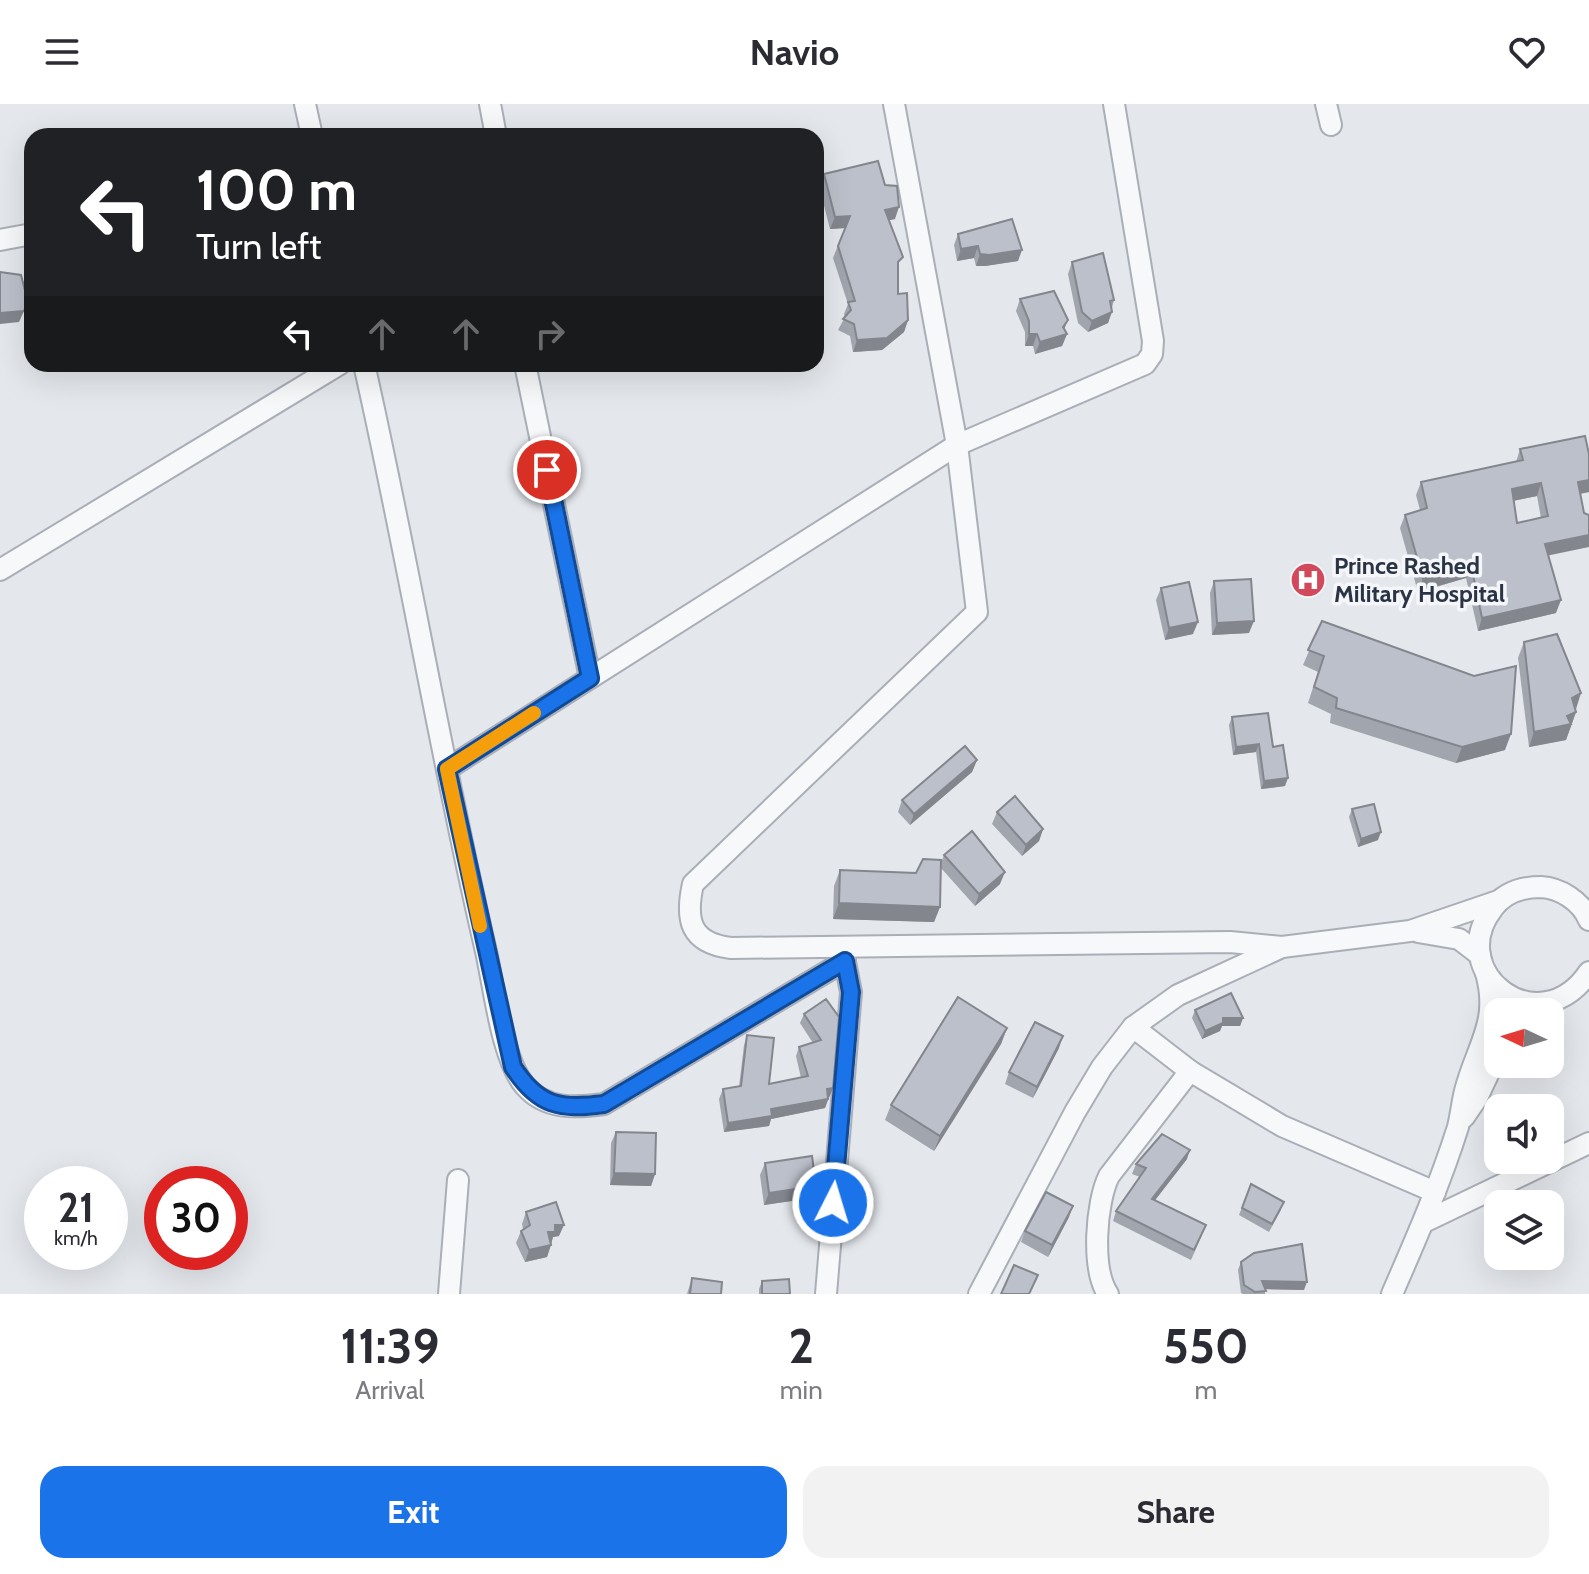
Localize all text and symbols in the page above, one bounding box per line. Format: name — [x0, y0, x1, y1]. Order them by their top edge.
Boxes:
icon: menu — [40, 30, 84, 74]
text: Navio — [750, 30, 839, 74]
icon: heart — [1505, 30, 1549, 74]
text: 100 m — [196, 156, 357, 224]
icon: left — [64, 160, 168, 264]
text: Turn left — [196, 224, 321, 268]
icon: left — [276, 312, 320, 356]
icon: ahead — [360, 312, 404, 356]
icon: ahead — [444, 312, 488, 356]
icon: right — [528, 312, 572, 356]
pin — [513, 436, 581, 504]
icon: arrive — [525, 448, 569, 492]
place label: Prince Rashed Military Hospital — [1334, 551, 1505, 608]
hospital icon: Prince Rashed Military Hospital — [1289, 561, 1327, 599]
north arrow — [1484, 998, 1564, 1078]
map controls — [1484, 998, 1564, 1270]
button: sound — [1484, 1094, 1564, 1174]
position arrow — [791, 1161, 875, 1245]
speed limit sign: 30 — [144, 1166, 248, 1270]
text: 21 — [58, 1183, 94, 1232]
button: layers — [1484, 1190, 1564, 1270]
text: km/h — [54, 1226, 98, 1250]
text: 11:39 — [340, 1317, 439, 1375]
text: 2 — [789, 1317, 814, 1375]
text: 550 — [1163, 1317, 1249, 1375]
text: Arrival — [355, 1374, 425, 1406]
text: min — [780, 1374, 823, 1406]
text: m — [1194, 1374, 1217, 1406]
button: Exit — [40, 1466, 787, 1558]
button: Share — [803, 1466, 1549, 1558]

